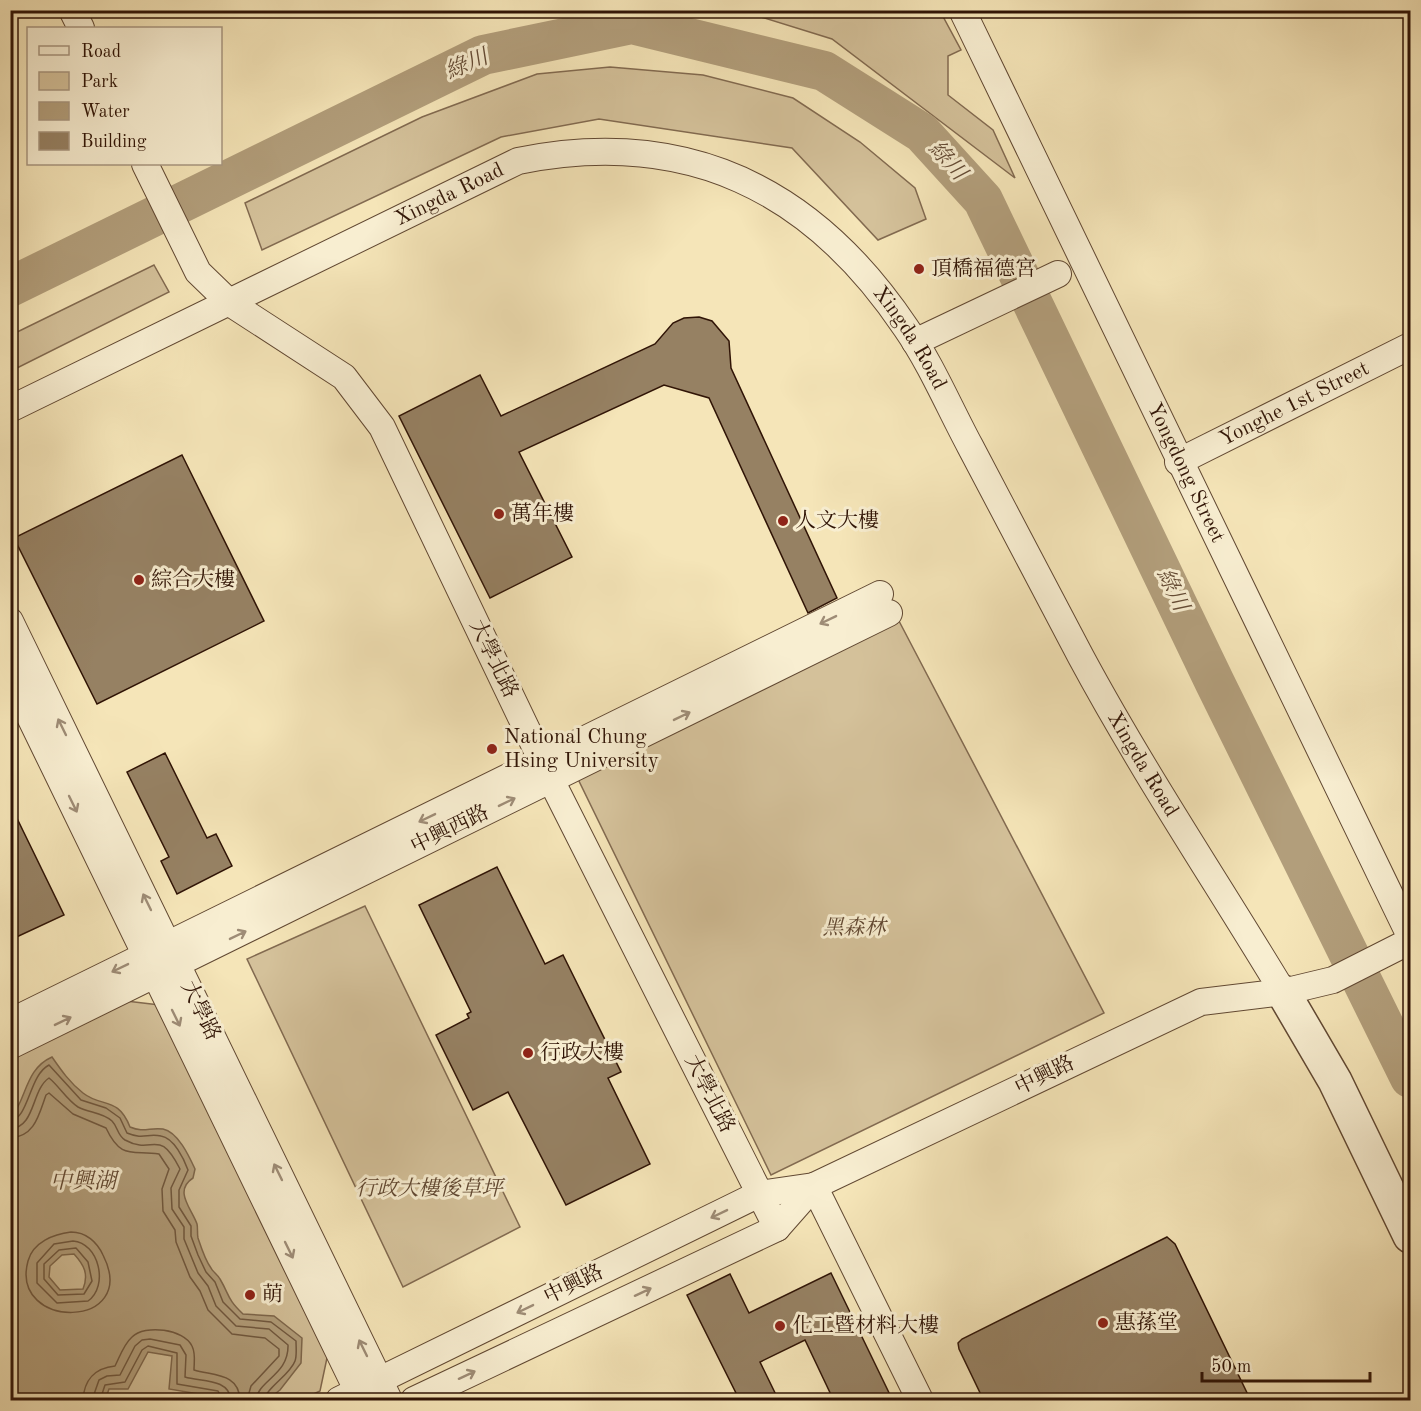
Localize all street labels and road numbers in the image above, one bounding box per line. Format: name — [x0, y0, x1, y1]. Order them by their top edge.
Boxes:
street label: Xingda Road — [392, 159, 507, 230]
street label: Xingda Road — [869, 282, 950, 393]
street label: Yonghe 1st Street — [1216, 358, 1372, 450]
street label: Yongdong Street — [1143, 399, 1229, 546]
street label: 大學北路 — [465, 616, 523, 701]
street label: Xingda Road — [1103, 708, 1182, 820]
street label: 中興西路 — [407, 800, 492, 858]
street label: 大學路 — [177, 977, 225, 1044]
street label: 大學北路 — [681, 1051, 739, 1136]
street label: 中興路 — [1011, 1051, 1078, 1099]
street label: 中興路 — [540, 1260, 607, 1308]

